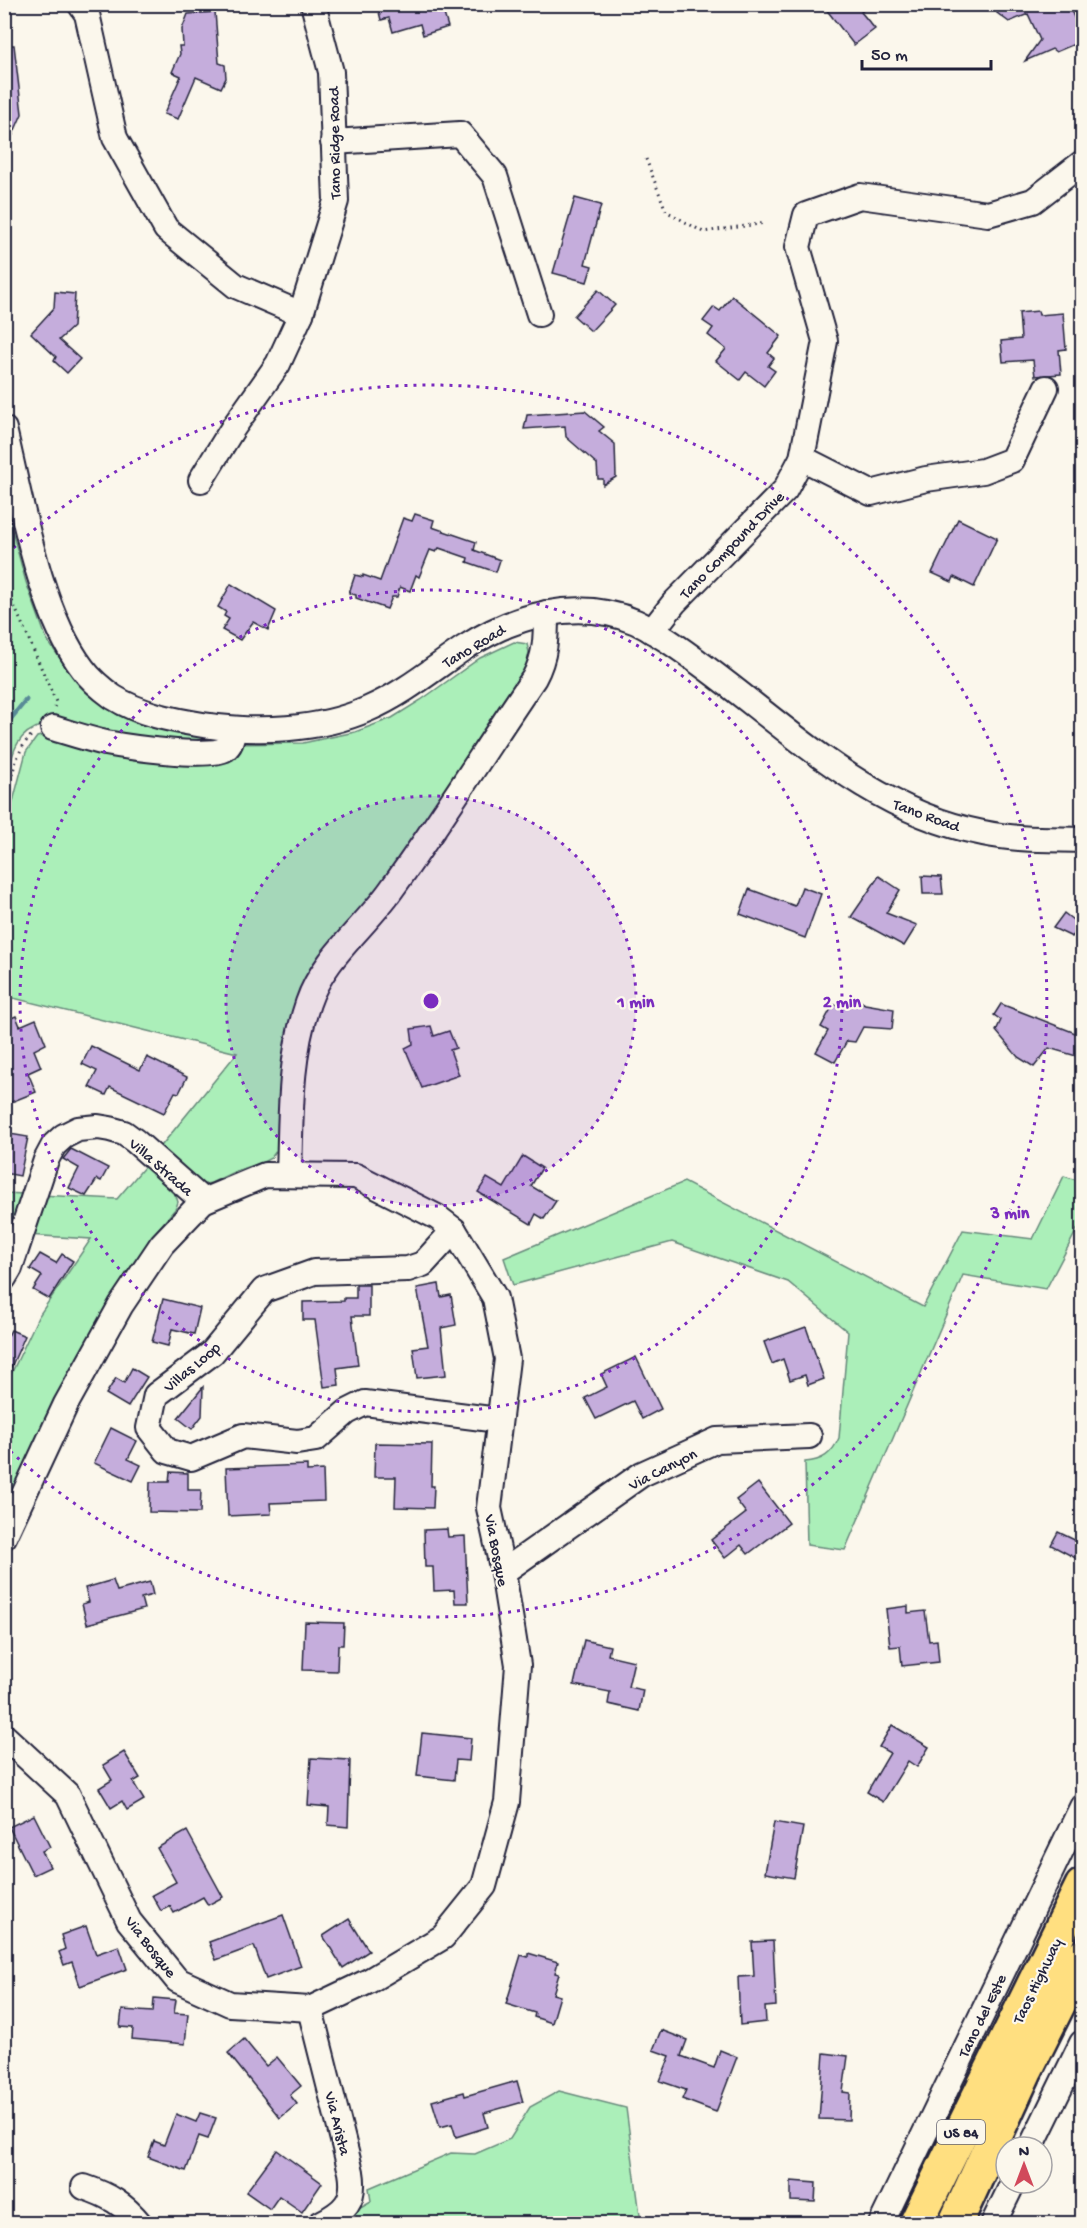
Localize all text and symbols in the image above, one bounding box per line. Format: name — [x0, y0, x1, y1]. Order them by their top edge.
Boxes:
scale bar — [862, 33, 991, 71]
text: 50 m — [871, 46, 908, 67]
street label: Tano Ridge Road — [326, 85, 347, 200]
street label: Tano Compound Drive — [677, 488, 790, 605]
street label: Tano Road — [439, 621, 511, 675]
street label: Tano Road — [889, 796, 963, 839]
centre of rings — [421, 991, 441, 1011]
text: 1 min — [617, 993, 655, 1014]
text: 2 min — [823, 993, 862, 1014]
street label: Villa Strada — [123, 1135, 197, 1202]
text: 3 min — [990, 1204, 1030, 1225]
street label: Villas Loop — [160, 1339, 226, 1399]
street label: Via Canyon — [625, 1446, 701, 1497]
street label: Via Bosque — [478, 1512, 511, 1589]
street label: Via Bosque — [119, 1913, 180, 1983]
street label: Taos Highway — [1010, 1936, 1068, 2028]
street label: Tano del Este — [955, 1971, 1013, 2062]
street label: Via Arista — [318, 2089, 353, 2159]
road number: US 84 — [937, 2120, 985, 2144]
north arrow — [994, 2135, 1054, 2195]
text: N — [1019, 2144, 1030, 2163]

